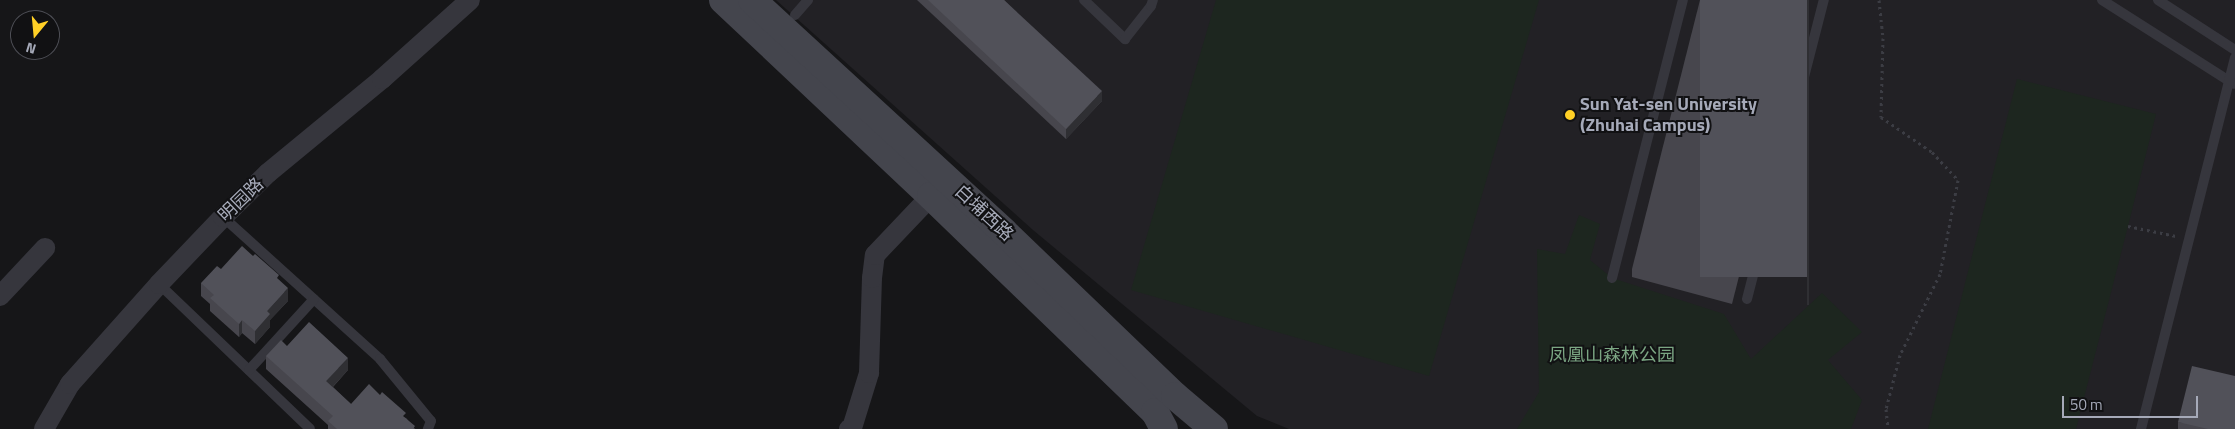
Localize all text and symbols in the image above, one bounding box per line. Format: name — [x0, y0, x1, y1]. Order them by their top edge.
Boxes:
north arrow — [10, 10, 60, 60]
text: N — [23, 37, 38, 60]
place label: Sun Yat-sen University (Zhuhai Campus) — [1580, 94, 1757, 136]
marker: Sun Yat-sen University (Zhuhai Campus) — [1564, 109, 1576, 121]
street label: 明园路 — [214, 173, 268, 227]
street label: 白埔西路 — [950, 181, 1018, 245]
park label: 凤凰山森林公园 — [1549, 344, 1675, 366]
scale bar — [2065, 386, 2201, 418]
text: 50 m — [2070, 393, 2103, 416]

